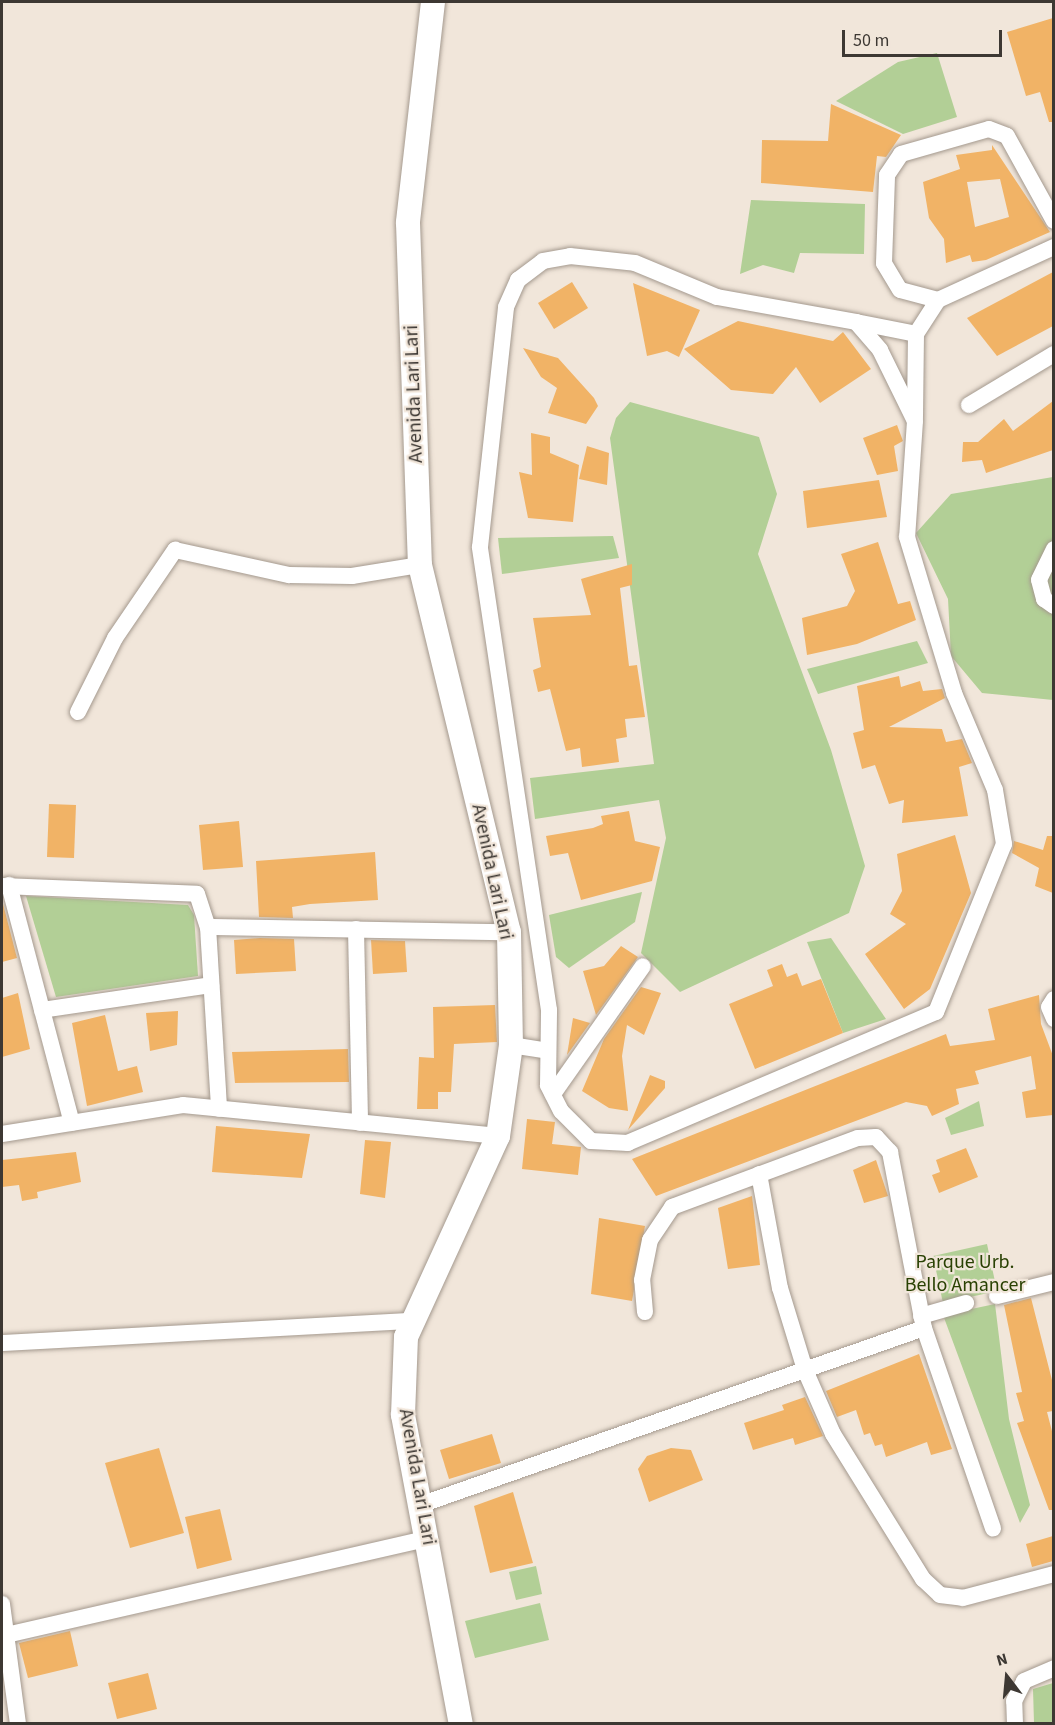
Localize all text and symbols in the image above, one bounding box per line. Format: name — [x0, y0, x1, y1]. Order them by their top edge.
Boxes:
scale bar — [845, 18, 1006, 56]
text: 50 m — [853, 28, 889, 53]
street label: Avenida Lari Lari — [400, 324, 428, 464]
street label: Avenida Lari Lari — [466, 802, 518, 942]
park label: Parque Urb. Bello Amancer — [905, 1250, 1025, 1297]
street label: Avenida Lari Lari — [393, 1407, 441, 1547]
north arrow — [977, 1647, 1037, 1707]
text: N — [994, 1648, 1010, 1672]

